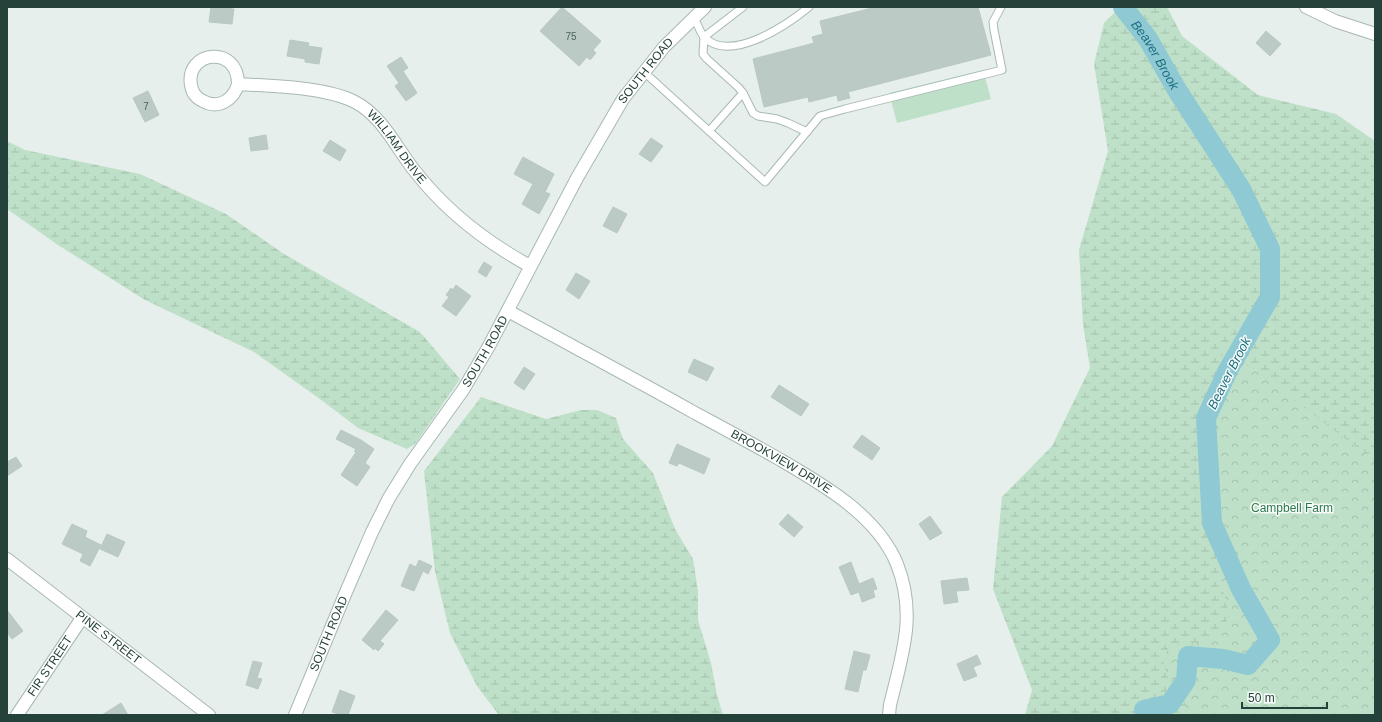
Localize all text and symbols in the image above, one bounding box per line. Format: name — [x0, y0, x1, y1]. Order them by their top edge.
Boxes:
water label: Beaver Brook — [1129, 17, 1183, 93]
house number: 75 — [565, 31, 577, 42]
street label: SOUTH ROAD — [615, 35, 676, 106]
house number: 7 — [143, 101, 149, 112]
street label: WILLIAM DRIVE — [364, 107, 429, 187]
street label: SOUTH ROAD — [459, 313, 511, 390]
water label: Beaver Brook — [1204, 333, 1254, 411]
street label: BROOKVIEW DRIVE — [729, 427, 834, 496]
park label: Campbell Farm — [1251, 501, 1333, 515]
street label: SOUTH ROAD — [307, 594, 351, 673]
street label: PINE STREET — [73, 608, 144, 667]
street label: FIR STREET — [25, 632, 76, 699]
scale bar — [1242, 684, 1327, 710]
text: 50 m — [1248, 691, 1275, 705]

